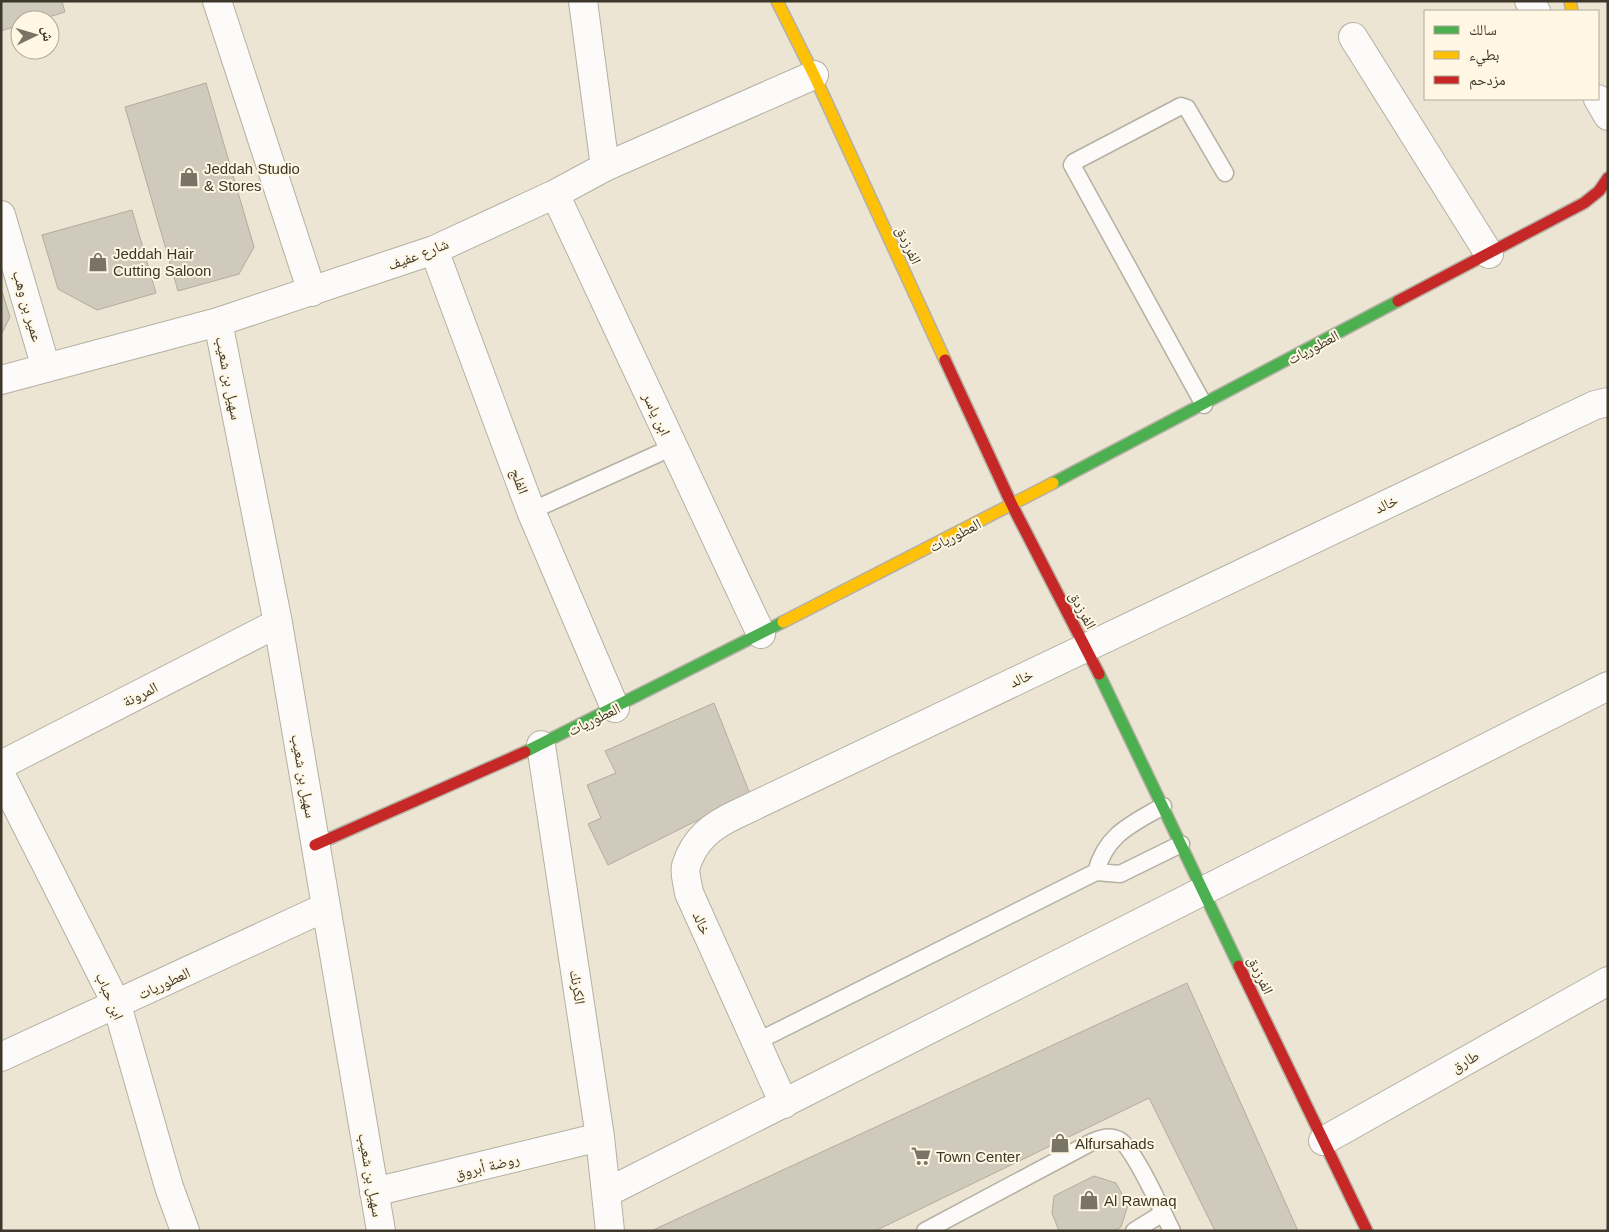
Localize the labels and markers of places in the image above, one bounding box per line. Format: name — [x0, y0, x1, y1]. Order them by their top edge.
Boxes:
place label: Jeddah Studio & Stores — [204, 160, 300, 194]
shop icon: Jeddah Studio & Stores — [178, 166, 200, 188]
place label: Jeddah Hair Cutting Saloon — [113, 245, 211, 279]
shop icon: Jeddah Hair Cutting Saloon — [87, 251, 109, 273]
shop icon: Alfursahads — [1049, 1132, 1071, 1154]
place label: Alfursahads — [1075, 1135, 1154, 1152]
supermarket icon: Town Center — [910, 1145, 932, 1167]
place label: Town Center — [936, 1148, 1020, 1165]
shop icon: Al Rawnaq — [1078, 1189, 1100, 1211]
place label: Al Rawnaq — [1104, 1192, 1177, 1209]

